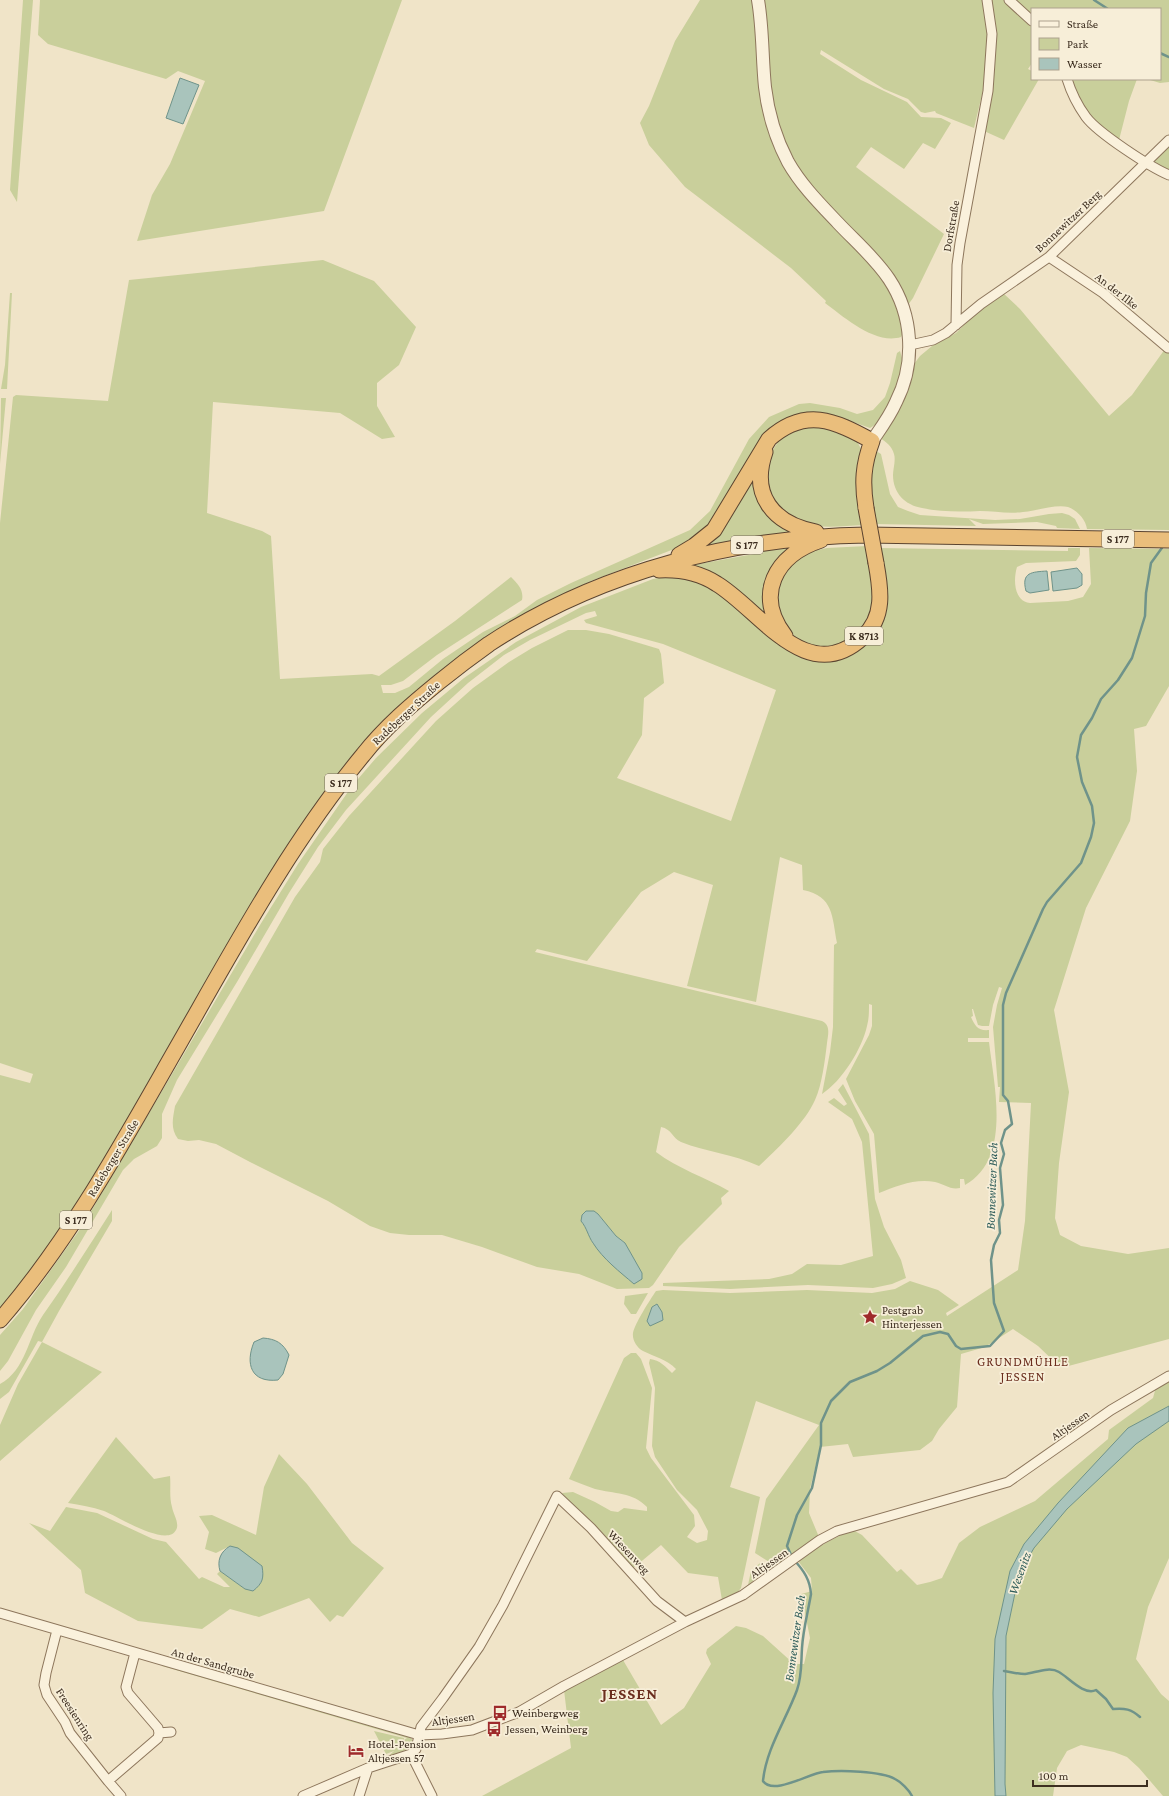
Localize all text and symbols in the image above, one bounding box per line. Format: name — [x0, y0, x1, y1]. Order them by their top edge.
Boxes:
legend — [1031, 8, 1161, 80]
text: Straße — [1067, 17, 1098, 31]
text: Park — [1067, 37, 1089, 51]
text: Wasser — [1067, 57, 1103, 71]
street label: Bonnewitzer Berg — [1032, 187, 1104, 255]
street label: Dorfstraße — [940, 199, 962, 253]
street label: An der Ilke — [1092, 270, 1142, 312]
road number: S 177 — [1102, 530, 1134, 548]
road number: S 177 — [731, 536, 763, 554]
road number: K 8713 — [845, 627, 883, 645]
street label: Radeberger Straße — [369, 678, 443, 748]
road number: S 177 — [325, 774, 357, 792]
street label: Radeberger Straße — [84, 1117, 142, 1199]
water label: Bonnewitzer Bach — [982, 1142, 1001, 1230]
road number: S 177 — [60, 1211, 92, 1229]
place label: Pestgrab Hinterjessen — [882, 1303, 943, 1331]
place icon: Pestgrab Hinterjessen — [861, 1308, 879, 1326]
district label: GRUNDMÜHLE JESSEN — [977, 1354, 1069, 1384]
street label: Altjessen — [1048, 1407, 1092, 1443]
street label: Wiesenweg — [605, 1527, 653, 1577]
street label: Altjessen — [747, 1545, 791, 1581]
water label: Wesenitz — [1005, 1550, 1034, 1596]
water label: Bonnewitzer Bach — [781, 1594, 808, 1682]
street label: An der Sandgrube — [170, 1644, 256, 1682]
street label: Freesienring — [53, 1685, 97, 1743]
district label: JESSEN — [600, 1685, 658, 1702]
bus stop icon: Weinbergweg — [491, 1704, 509, 1722]
place label: Weinbergweg — [512, 1706, 579, 1720]
street label: Altjessen — [431, 1709, 476, 1729]
bus stop icon: Jessen, Weinberg — [485, 1720, 503, 1738]
place label: Jessen, Weinberg — [505, 1722, 588, 1736]
place label: Hotel-Pension Altjessen 57 — [368, 1737, 437, 1765]
hotel icon: Hotel-Pension Altjessen 57 — [347, 1742, 365, 1760]
scale bar — [1033, 1762, 1147, 1788]
text: 100 m — [1039, 1769, 1069, 1783]

